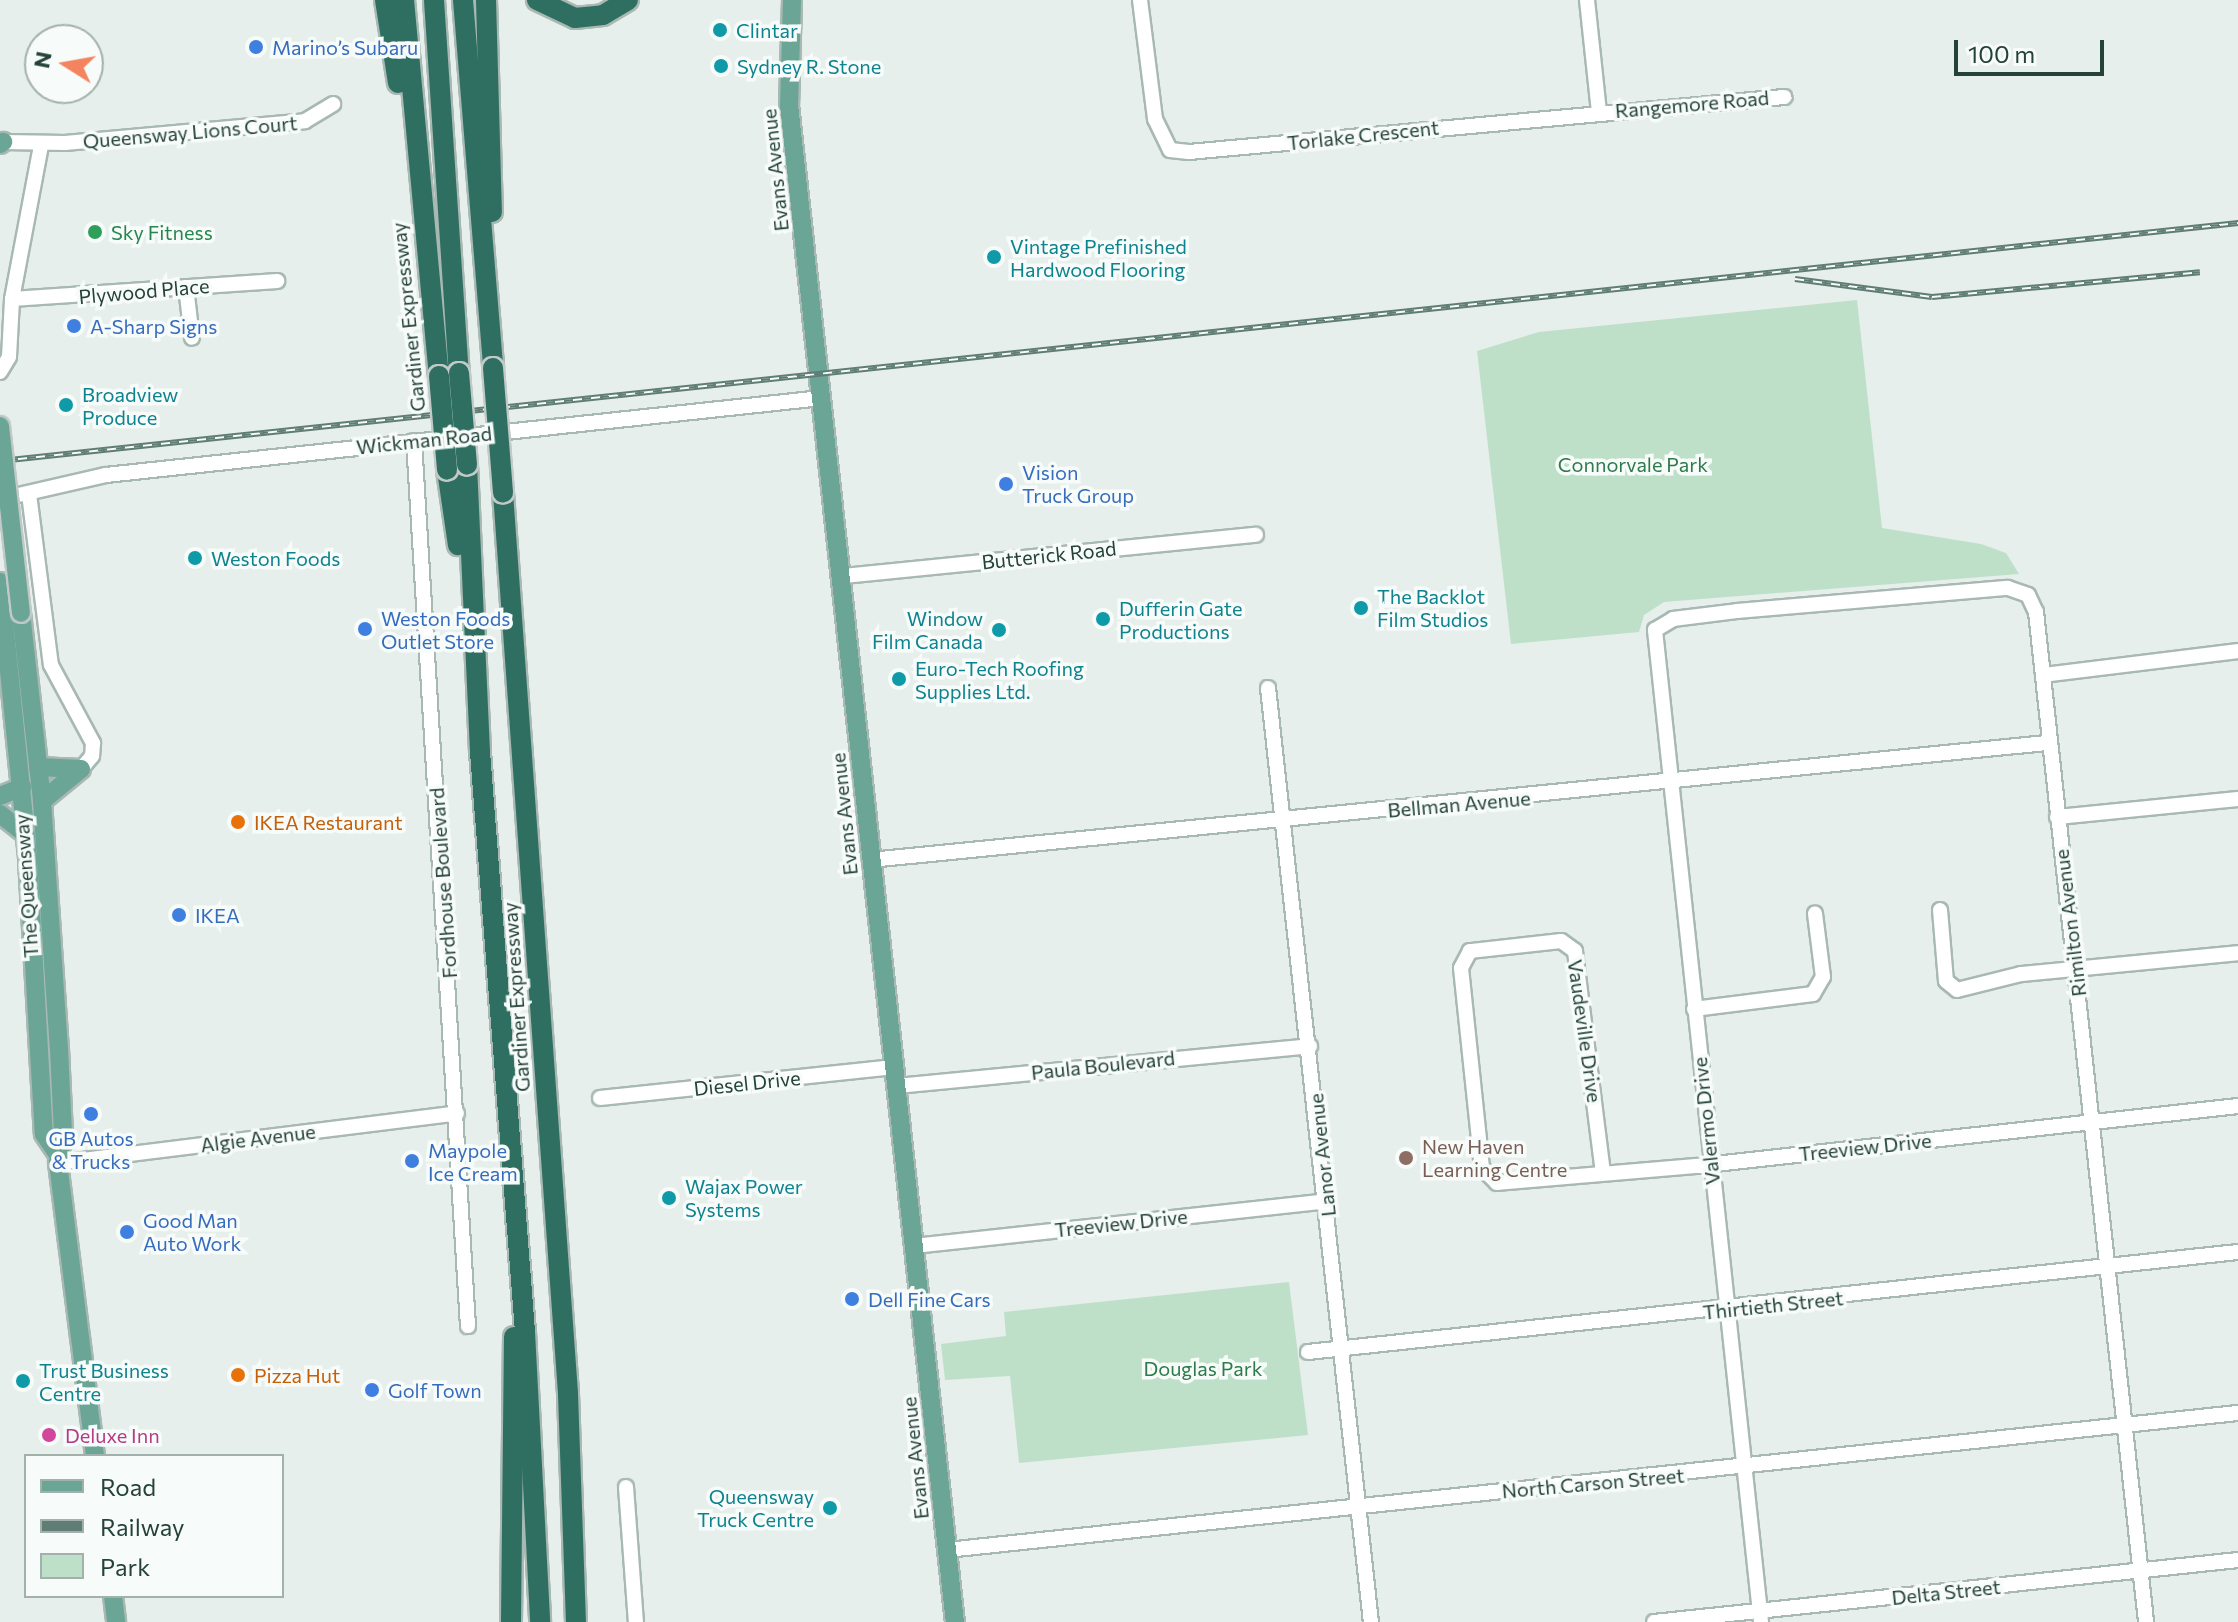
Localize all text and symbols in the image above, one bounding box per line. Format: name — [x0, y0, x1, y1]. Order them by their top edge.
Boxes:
place label: Clintar — [736, 18, 798, 42]
marker: Clintar — [711, 21, 729, 39]
north arrow — [24, 24, 104, 104]
scale bar — [1958, 24, 2108, 74]
place label: Marino’s Subaru — [272, 35, 418, 59]
marker: Marino’s Subaru — [247, 38, 265, 56]
text: 100 m — [1968, 39, 2035, 68]
text: N — [27, 49, 57, 70]
place label: Sydney R. Stone — [737, 54, 881, 78]
marker: Sydney R. Stone — [712, 57, 730, 75]
street label: Rangemore Road — [1614, 85, 1770, 123]
street label: Evans Avenue — [757, 108, 793, 232]
street label: Queensway Lions Court — [82, 111, 298, 153]
street label: Torlake Crescent — [1286, 115, 1440, 155]
place label: Sky Fitness — [111, 220, 213, 244]
street label: Gardiner Expressway — [386, 221, 430, 413]
marker: Sky Fitness — [86, 223, 104, 241]
place label: Vintage Prefinished Hardwood Flooring — [1010, 234, 1187, 281]
marker: Vintage Prefinished Hardwood Flooring — [985, 248, 1003, 266]
street label: Plywood Place — [77, 273, 211, 309]
place label: A-Sharp Signs — [90, 314, 217, 338]
marker: A-Sharp Signs — [65, 317, 83, 335]
place label: Broadview Produce — [82, 382, 178, 429]
marker: Broadview Produce — [57, 396, 75, 414]
street label: Wickman Road — [355, 421, 493, 459]
park label: Connorvale Park — [1558, 452, 1708, 476]
place label: Vision Truck Group — [1022, 460, 1134, 507]
marker: Vision Truck Group — [997, 475, 1015, 493]
street label: Butterick Road — [980, 536, 1118, 574]
place label: Weston Foods — [211, 546, 340, 570]
marker: Weston Foods — [186, 549, 204, 567]
place label: The Backlot Film Studios — [1377, 584, 1488, 631]
place label: Dufferin Gate Productions — [1119, 596, 1242, 643]
marker: The Backlot Film Studios — [1352, 599, 1370, 617]
place label: Weston Foods Outlet Store — [381, 606, 510, 653]
place label: Window Film Canada — [872, 606, 983, 653]
marker: Dufferin Gate Productions — [1094, 610, 1112, 628]
marker: Weston Foods Outlet Store — [356, 620, 374, 638]
marker: Window Film Canada — [990, 621, 1008, 639]
place label: Euro-Tech Roofing Supplies Ltd. — [915, 656, 1084, 703]
marker: Euro-Tech Roofing Supplies Ltd. — [890, 670, 908, 688]
street label: Evans Avenue — [826, 752, 862, 876]
street label: Bellman Avenue — [1386, 786, 1532, 822]
street label: Fordhouse Boulevard — [424, 787, 462, 979]
place label: IKEA Restaurant — [254, 810, 403, 834]
street label: The Queensway — [9, 813, 43, 959]
marker: IKEA Restaurant — [229, 813, 247, 831]
street label: Rimilton Avenue — [2049, 848, 2091, 998]
street label: Gardiner Expressway — [497, 901, 535, 1093]
place label: IKEA — [195, 903, 240, 927]
marker: IKEA — [170, 906, 188, 924]
street label: Vaudeville Drive — [1563, 958, 1607, 1104]
street label: Paula Boulevard — [1030, 1046, 1176, 1084]
street label: Valermo Drive — [1687, 1056, 1725, 1186]
street label: Diesel Drive — [692, 1065, 802, 1101]
street label: Lanor Avenue — [1304, 1092, 1340, 1218]
marker: GB Autos & Trucks — [82, 1105, 100, 1123]
street label: Algie Avenue — [199, 1119, 317, 1157]
place label: GB Autos & Trucks — [48, 1126, 134, 1173]
street label: Treeview Drive — [1797, 1128, 1933, 1166]
place label: New Haven Learning Centre — [1422, 1134, 1567, 1181]
place label: Maypole Ice Cream — [428, 1138, 518, 1185]
marker: New Haven Learning Centre — [1397, 1149, 1415, 1167]
marker: Maypole Ice Cream — [403, 1152, 421, 1170]
place label: Wajax Power Systems — [685, 1174, 803, 1221]
marker: Wajax Power Systems — [660, 1189, 678, 1207]
street label: Treeview Drive — [1053, 1204, 1189, 1242]
place label: Good Man Auto Work — [143, 1208, 241, 1255]
marker: Good Man Auto Work — [118, 1223, 136, 1241]
street label: Thirtieth Street — [1702, 1286, 1844, 1324]
place label: Dell Fine Cars — [868, 1287, 991, 1311]
marker: Dell Fine Cars — [843, 1290, 861, 1308]
park label: Douglas Park — [1144, 1356, 1262, 1380]
place label: Trust Business Centre — [39, 1358, 169, 1405]
place label: Pizza Hut — [254, 1363, 340, 1387]
marker: Pizza Hut — [229, 1366, 247, 1384]
marker: Trust Business Centre — [14, 1372, 32, 1390]
place label: Golf Town — [388, 1378, 482, 1402]
marker: Golf Town — [363, 1381, 381, 1399]
street label: Evans Avenue — [897, 1396, 933, 1520]
place label: Deluxe Inn — [65, 1423, 160, 1447]
marker: Deluxe Inn — [40, 1426, 58, 1444]
legend — [24, 1454, 284, 1598]
street label: North Carson Street — [1501, 1463, 1685, 1503]
text: Road — [100, 1472, 156, 1501]
place label: Queensway Truck Centre — [697, 1484, 814, 1531]
marker: Queensway Truck Centre — [821, 1499, 839, 1517]
text: Railway — [100, 1512, 185, 1541]
text: Park — [100, 1552, 150, 1581]
street label: Delta Street — [1890, 1574, 2002, 1610]

